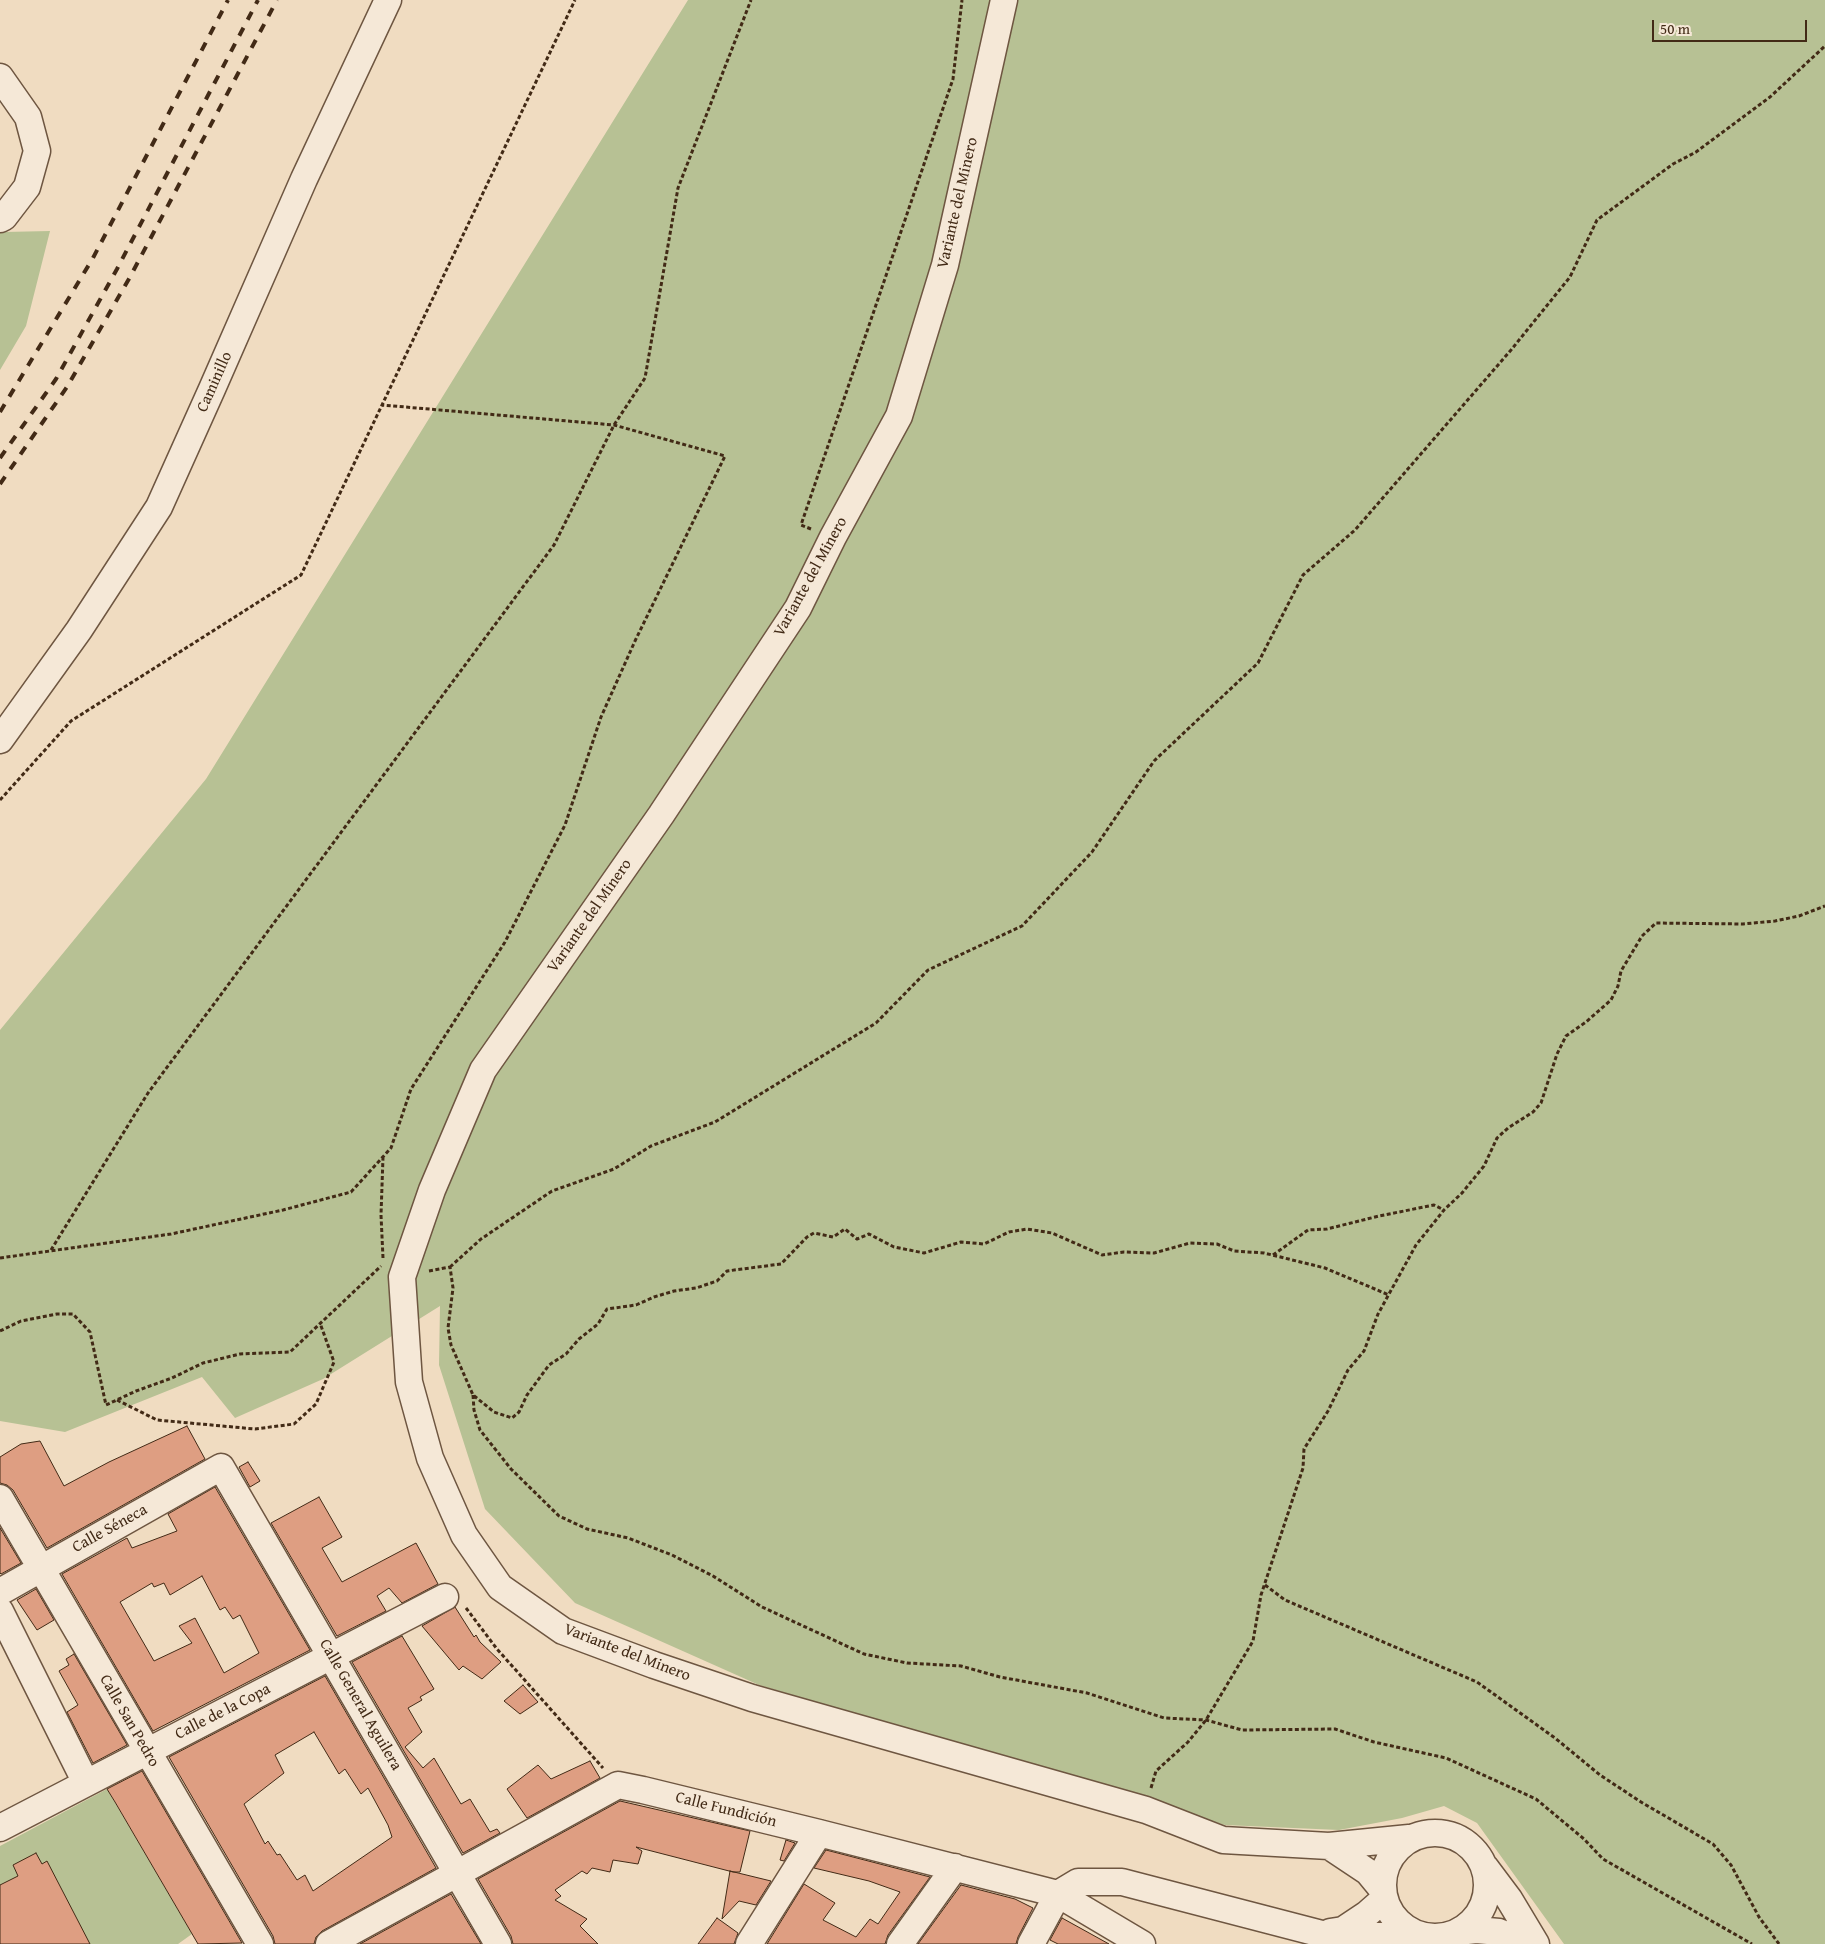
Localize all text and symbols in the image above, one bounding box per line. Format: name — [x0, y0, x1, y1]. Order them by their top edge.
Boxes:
scale bar — [1655, 10, 1810, 42]
text: 50 m — [1660, 18, 1690, 39]
street label: Variante del Minero — [934, 136, 982, 270]
street label: Caminillo — [193, 349, 237, 415]
street label: Variante del Minero — [770, 514, 852, 640]
street label: Variante del Minero — [544, 856, 636, 976]
street label: Calle Séneca — [69, 1501, 151, 1557]
street label: Variante del Minero — [561, 1620, 693, 1686]
street label: Calle General Aguilera — [315, 1636, 405, 1774]
street label: Calle San Pedro — [95, 1671, 163, 1771]
street label: Calle de la Copa — [172, 1680, 274, 1744]
street label: Calle Fundición — [673, 1788, 779, 1832]

